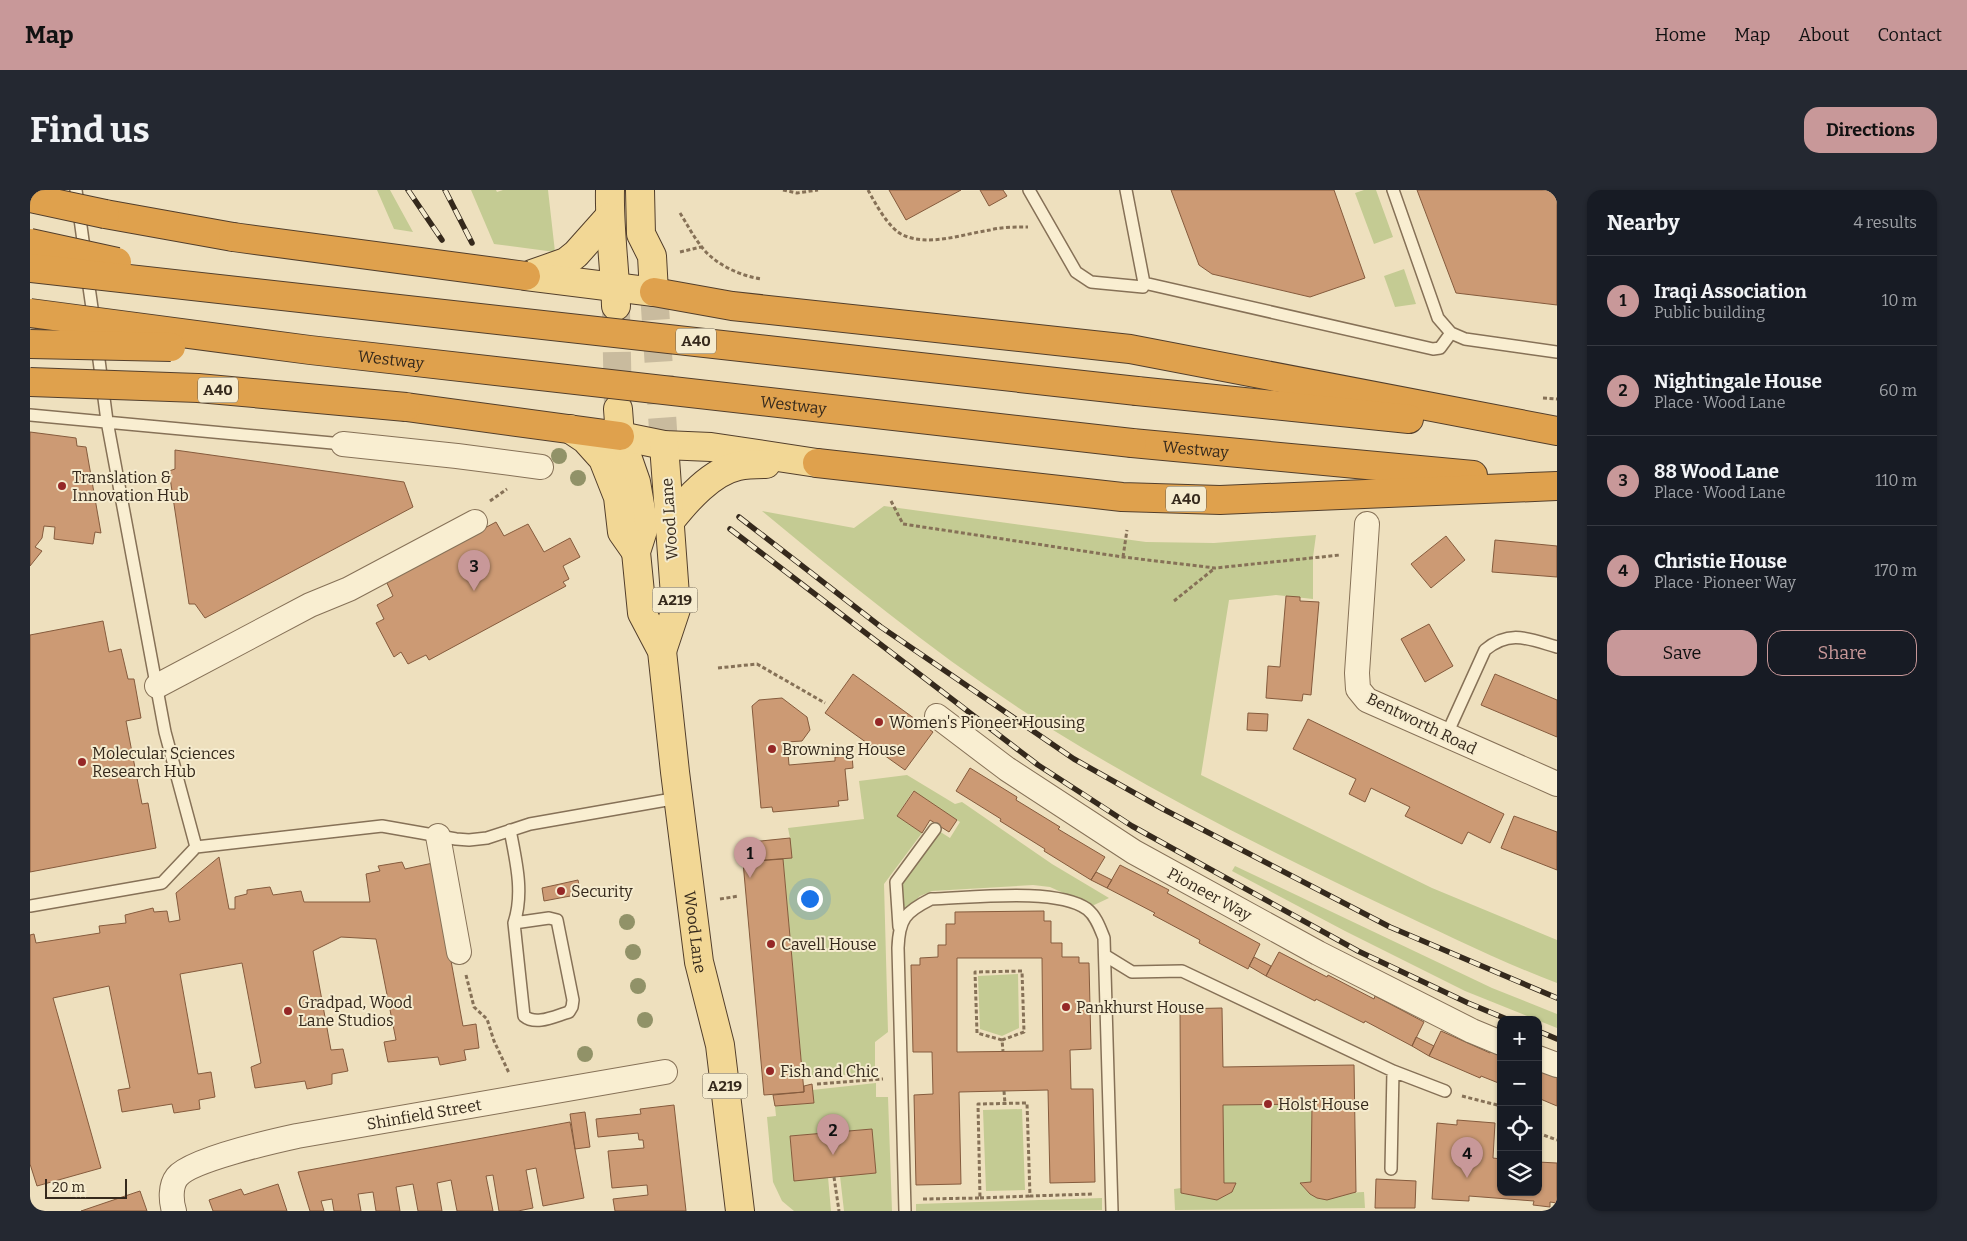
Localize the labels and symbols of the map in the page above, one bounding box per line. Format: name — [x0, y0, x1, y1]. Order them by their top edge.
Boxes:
road number: A40 — [676, 328, 716, 354]
street label: Westway — [357, 346, 426, 373]
road number: A40 — [198, 378, 238, 402]
street label: Westway — [759, 392, 828, 418]
street label: Westway — [1162, 437, 1230, 462]
place label: Translation & Innovation Hub — [72, 468, 189, 505]
street label: Wood Lane — [657, 477, 682, 561]
marker: Translation & Innovation Hub — [56, 480, 68, 492]
road number: A40 — [1166, 486, 1206, 512]
pin: 3 — [458, 550, 490, 591]
road number: A219 — [652, 588, 698, 612]
street label: Bentworth Road — [1364, 689, 1480, 758]
place label: Women's Pioneer Housing — [889, 713, 1085, 732]
marker: Women's Pioneer Housing — [873, 716, 885, 728]
place label: Browning House — [782, 740, 905, 759]
marker: Browning House — [766, 743, 778, 755]
place label: Molecular Sciences Research Hub — [92, 744, 235, 781]
marker: Molecular Sciences Research Hub — [76, 756, 88, 768]
pin: 1 — [734, 837, 766, 878]
street label: Pioneer Way — [1164, 863, 1255, 925]
place label: Security — [571, 882, 633, 901]
marker: Security — [555, 885, 567, 897]
your location — [797, 886, 823, 912]
street label: Wood Lane — [680, 890, 710, 975]
place label: Cavell House — [781, 935, 877, 954]
marker: Cavell House — [765, 938, 777, 950]
place label: Gradpad, Wood Lane Studios — [298, 993, 413, 1030]
place label: Pankhurst House — [1076, 998, 1204, 1017]
marker: Pankhurst House — [1060, 1001, 1072, 1013]
marker: Gradpad, Wood Lane Studios — [282, 1005, 294, 1017]
place label: Fish and Chic — [780, 1062, 879, 1081]
marker: Fish and Chic — [764, 1065, 776, 1077]
road number: A219 — [702, 1074, 748, 1098]
street label: Shinfield Street — [365, 1095, 483, 1134]
place label: Holst House — [1278, 1095, 1369, 1114]
marker: Holst House — [1262, 1098, 1274, 1110]
pin: 2 — [817, 1114, 849, 1155]
pin: 4 — [1451, 1137, 1483, 1178]
scale bar — [45, 1176, 128, 1199]

